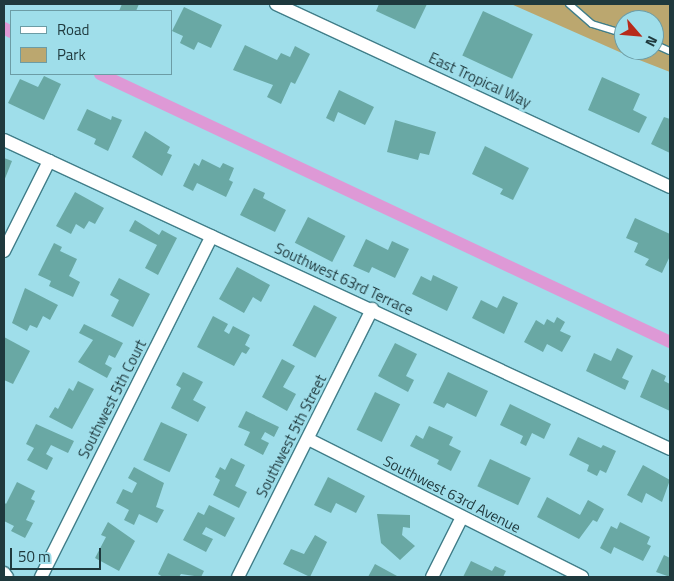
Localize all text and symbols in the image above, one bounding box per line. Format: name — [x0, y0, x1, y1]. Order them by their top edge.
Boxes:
legend — [10, 10, 172, 75]
north arrow — [614, 10, 664, 60]
text: Road — [57, 18, 89, 41]
text: N — [640, 32, 663, 51]
text: Park — [57, 43, 86, 66]
street label: East Tropical Way — [426, 48, 534, 112]
street label: Southwest 63rd Terrace — [272, 239, 416, 319]
street label: Southwest 5th Court — [74, 337, 150, 461]
street label: Southwest 5th Street — [252, 372, 330, 500]
street label: Southwest 63rd Avenue — [380, 452, 524, 536]
scale bar — [12, 538, 104, 570]
text: 50 m — [18, 545, 51, 568]

